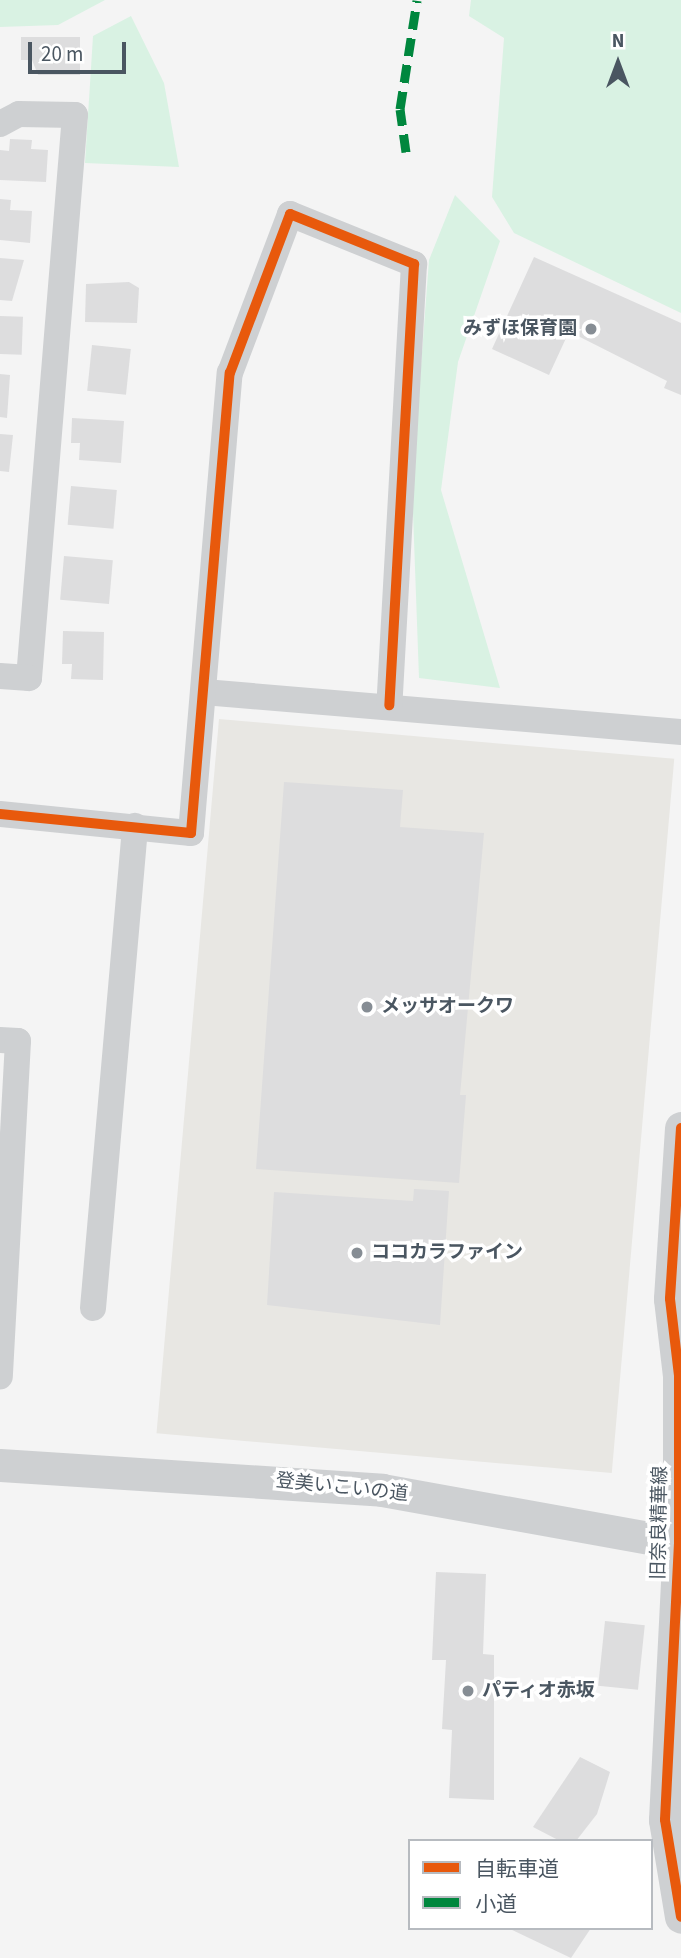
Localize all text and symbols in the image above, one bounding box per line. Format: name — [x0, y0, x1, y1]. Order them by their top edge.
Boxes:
scale bar — [32, 28, 130, 72]
north arrow — [583, 28, 653, 98]
text: N — [612, 28, 624, 55]
text: 20 m — [41, 39, 83, 69]
place label: みずほ保育園 — [463, 318, 577, 340]
marker: みずほ保育園 — [583, 321, 599, 337]
place label: メッサオークワ — [381, 996, 514, 1018]
marker: メッサオークワ — [359, 999, 375, 1015]
place label: ココカラファイン — [371, 1242, 523, 1264]
marker: ココカラファイン — [349, 1245, 365, 1261]
street label: 旧奈良精華線 — [648, 1466, 672, 1580]
street label: 登美いこいの道 — [275, 1470, 409, 1506]
place label: パティオ赤坂 — [482, 1680, 596, 1702]
marker: パティオ赤坂 — [460, 1683, 476, 1699]
legend — [408, 1839, 653, 1930]
text: 自転車道 — [475, 1854, 559, 1884]
text: 小道 — [475, 1889, 517, 1919]

